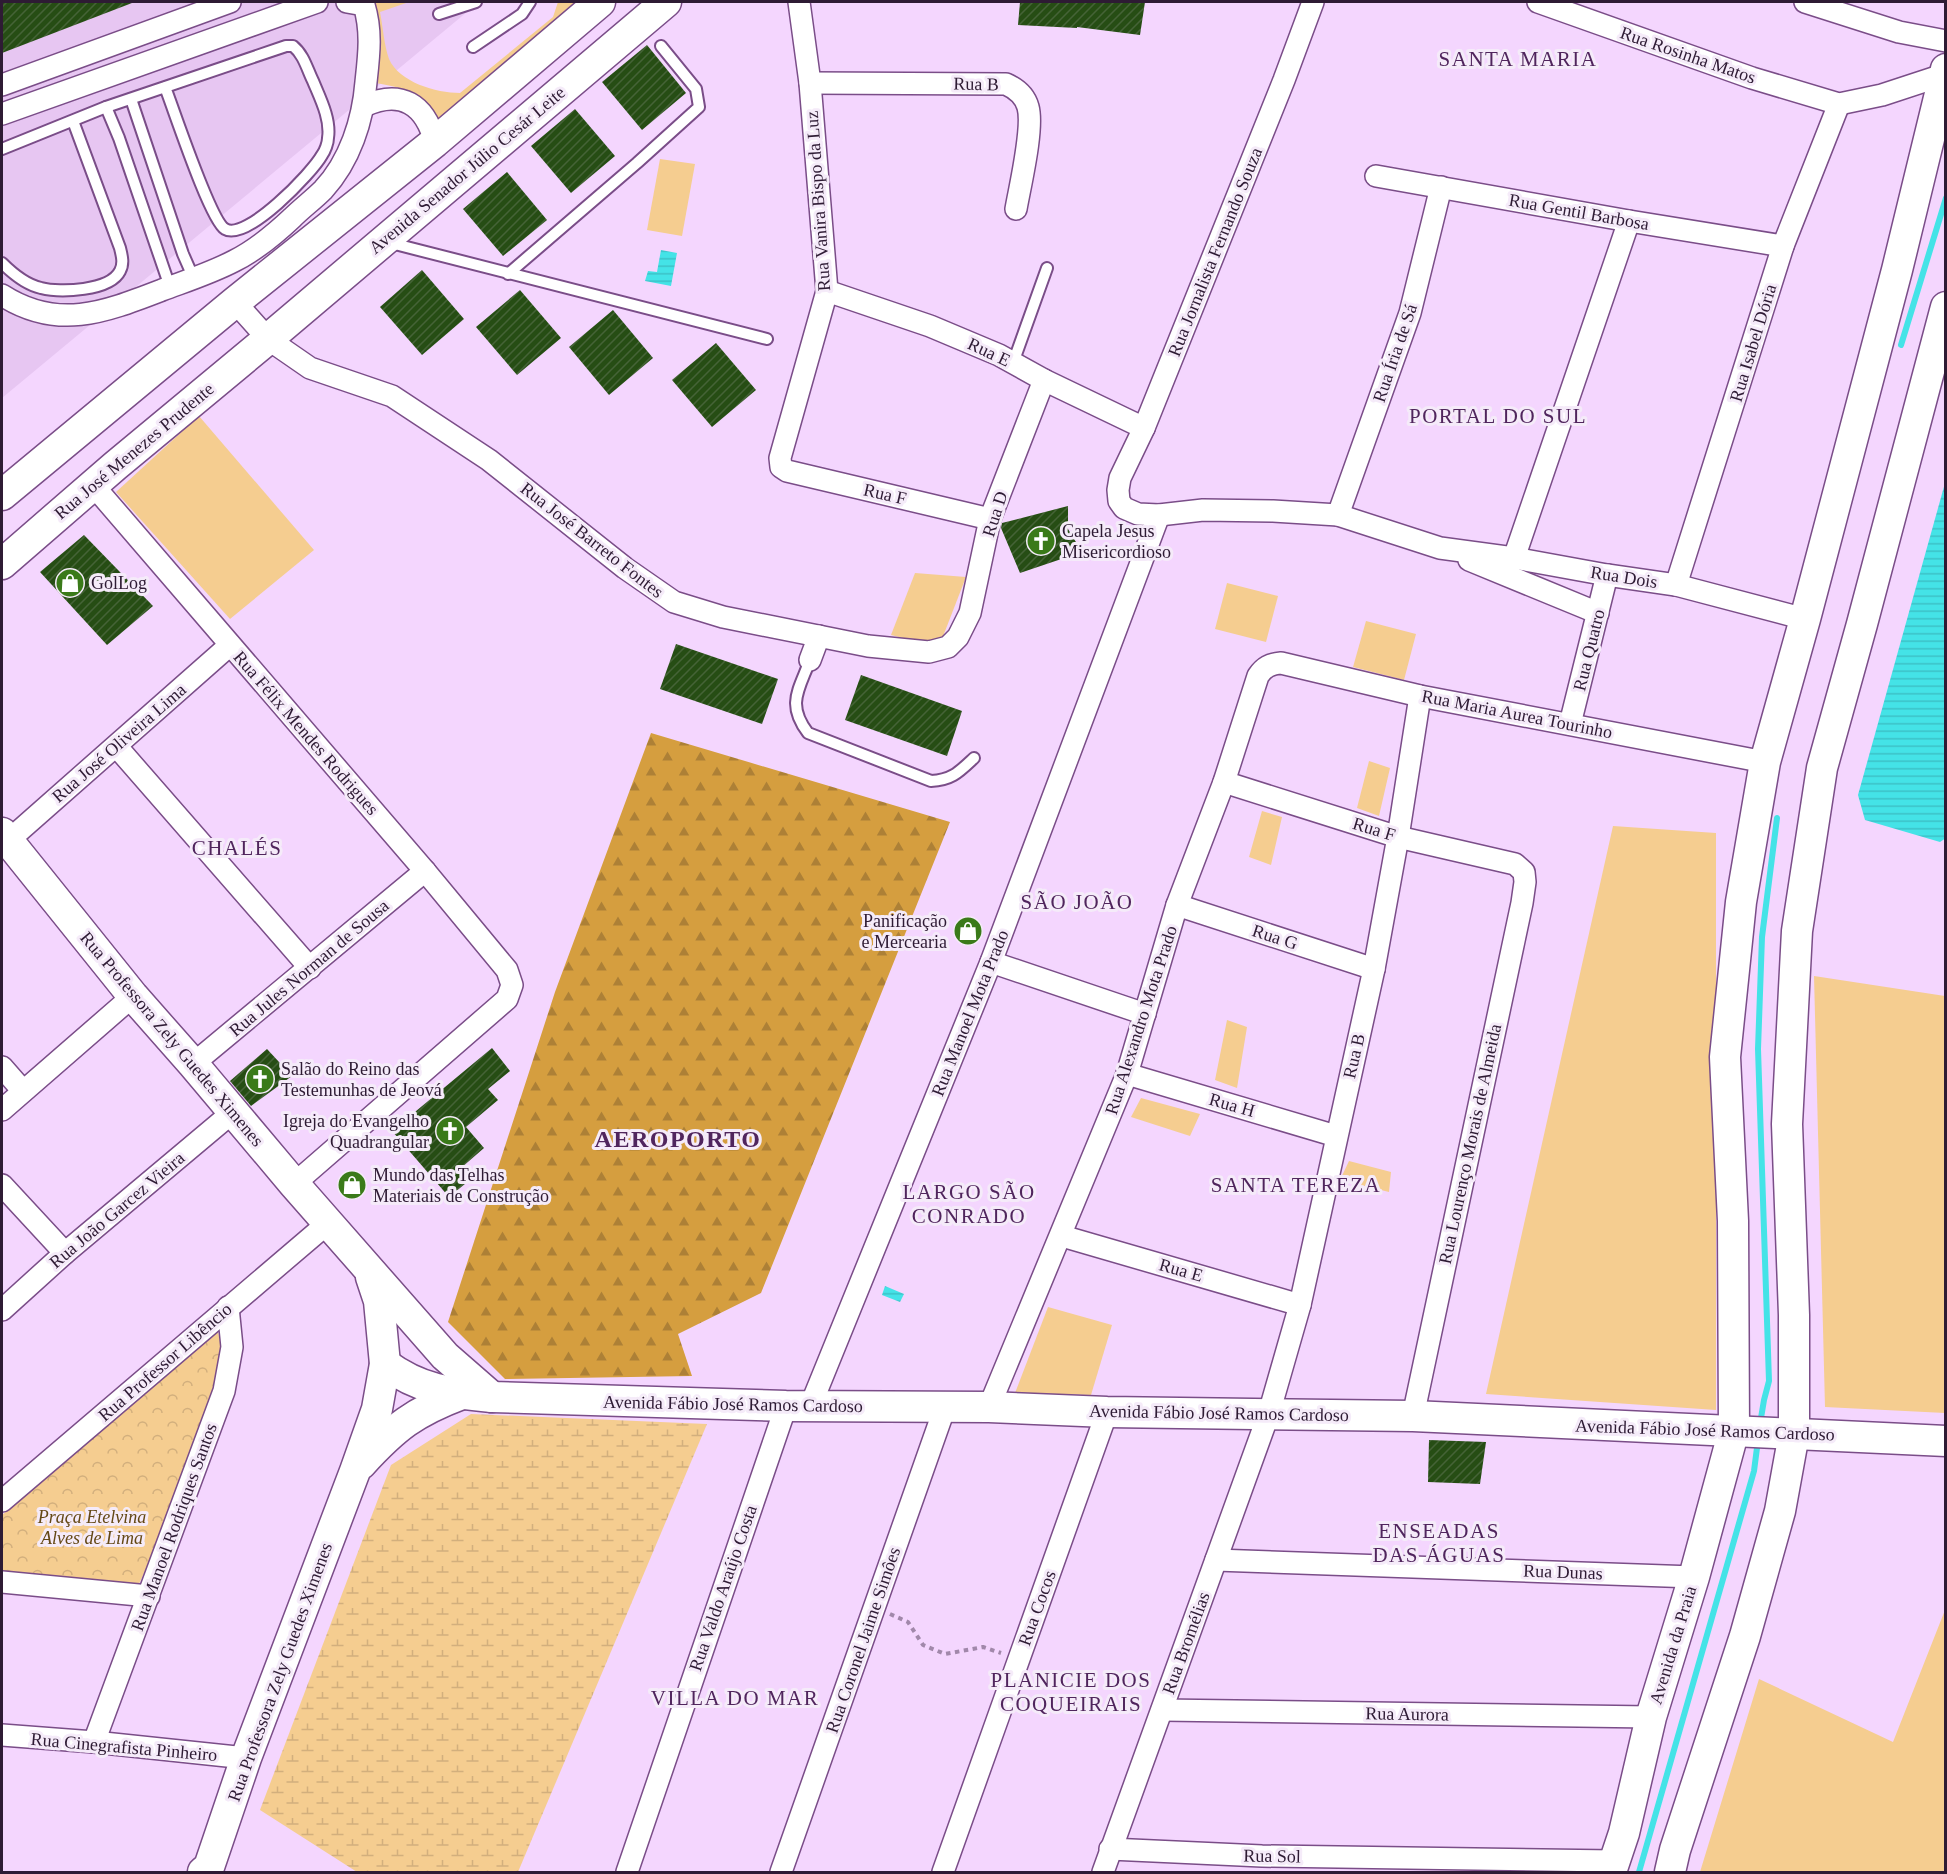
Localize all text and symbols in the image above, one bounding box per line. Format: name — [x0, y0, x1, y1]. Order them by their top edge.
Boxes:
street label: Rua Rosinha Matos — [1618, 22, 1758, 88]
district label: SANTA MARIA — [1439, 47, 1597, 71]
street label: Rua B — [953, 74, 999, 94]
street label: Avenida Senador Júlio Cesár Leite — [365, 82, 569, 258]
street label: Rua Vanira Bispo da Luz — [802, 110, 834, 292]
street label: Rua Jornalista Fernando Souza — [1164, 145, 1266, 359]
street label: Rua Gentil Barbosa — [1507, 190, 1651, 234]
street label: Rua Isabel Dória — [1726, 282, 1780, 404]
street label: Rua Íria de Sá — [1368, 301, 1421, 405]
street label: Rua E — [965, 334, 1013, 370]
street label: Rua José Menezes Prudente — [50, 379, 218, 523]
district label: PORTAL DO SUL — [1409, 404, 1587, 428]
street label: Rua José Barreto Fontes — [517, 478, 667, 602]
street label: Rua F — [862, 479, 908, 509]
street label: Rua D — [978, 489, 1012, 539]
place label: Capela Jesus Misericordioso — [1062, 521, 1171, 562]
church icon: Capela Jesus Misericordioso — [1025, 525, 1057, 557]
street label: Rua Dois — [1589, 562, 1659, 592]
shop icon: GolLog — [54, 567, 86, 599]
place label: GolLog — [91, 573, 147, 593]
street label: Rua Quatro — [1569, 607, 1609, 693]
street label: Rua Félix Mendes Rodrigues — [229, 647, 383, 819]
street label: Rua José Oliveira Lima — [48, 680, 190, 806]
street label: Rua Maria Aurea Tourinho — [1420, 686, 1614, 742]
street label: Rua F — [1350, 813, 1398, 845]
district label: CHALÉS — [192, 836, 282, 860]
district label: SÃO JOÃO — [1021, 890, 1133, 914]
street label: Rua Jules Norman de Sousa — [225, 895, 393, 1041]
place label: Panificação e Mercearia — [862, 911, 947, 952]
shop icon: Panificação e Mercearia — [952, 915, 984, 947]
street label: Rua G — [1250, 920, 1300, 954]
street label: Rua Alexandro Mota Prado — [1101, 923, 1181, 1117]
street label: Rua Manoel Mota Prado — [927, 927, 1013, 1099]
street label: Rua Professora Zely Guedes Ximenes — [76, 928, 268, 1150]
street label: Rua Lourenço Morais de Almeida — [1435, 1022, 1505, 1266]
street label: Rua B — [1339, 1032, 1369, 1080]
place label: Salão do Reino das Testemunhas de Jeová — [281, 1059, 442, 1100]
church icon: Salão do Reino das Testemunhas de Jeová — [244, 1063, 276, 1095]
street label: Rua H — [1207, 1089, 1257, 1121]
place label: Igreja do Evangelho Quadrangular — [283, 1111, 429, 1152]
church icon: Igreja do Evangelho Quadrangular — [434, 1115, 466, 1147]
district label: AEROPORTO — [595, 1126, 761, 1152]
street label: Rua João Garcez Vieira — [45, 1148, 189, 1272]
place label: Mundo das Telhas Materiais de Construção — [373, 1165, 549, 1206]
shop icon: Mundo das Telhas Materiais de Construção — [336, 1169, 368, 1201]
district label: SANTA TEREZA — [1211, 1173, 1381, 1197]
district label: LARGO SÃO CONRADO — [902, 1180, 1036, 1228]
street label: Rua E — [1157, 1254, 1205, 1286]
street label: Rua Professor Libêncio — [94, 1299, 236, 1425]
street label: Avenida Fábio José Ramos Cardoso — [603, 1392, 863, 1416]
street label: Avenida Fábio José Ramos Cardoso — [1089, 1401, 1349, 1425]
street label: Avenida Fábio José Ramos Cardoso — [1575, 1415, 1835, 1445]
street label: Rua Manoel Rodriques Santos — [127, 1420, 221, 1634]
street label: Rua Valdo Araújo Costa — [685, 1502, 761, 1674]
park label: Praça Etelvina Alves de Lima — [37, 1507, 146, 1548]
district label: ENSEADAS DAS ÁGUAS — [1372, 1519, 1506, 1567]
street label: Rua Professora Zely Guedes Ximenes — [224, 1540, 336, 1804]
street label: Rua Coronel Jaime Simôes — [822, 1544, 904, 1736]
street label: Rua Dunas — [1523, 1561, 1603, 1583]
street label: Rua Cocos — [1014, 1568, 1060, 1648]
street label: Avenida da Praia — [1646, 1583, 1700, 1707]
street label: Rua Bromélias — [1158, 1589, 1214, 1697]
district label: PLANICIE DOS COQUEIRAIS — [991, 1668, 1151, 1716]
district label: VILLA DO MAR — [651, 1686, 819, 1710]
street label: Rua Aurora — [1365, 1703, 1449, 1725]
street label: Rua Cinegrafista Pinheiro — [30, 1729, 218, 1765]
street label: Rua Sol — [1243, 1845, 1301, 1867]

